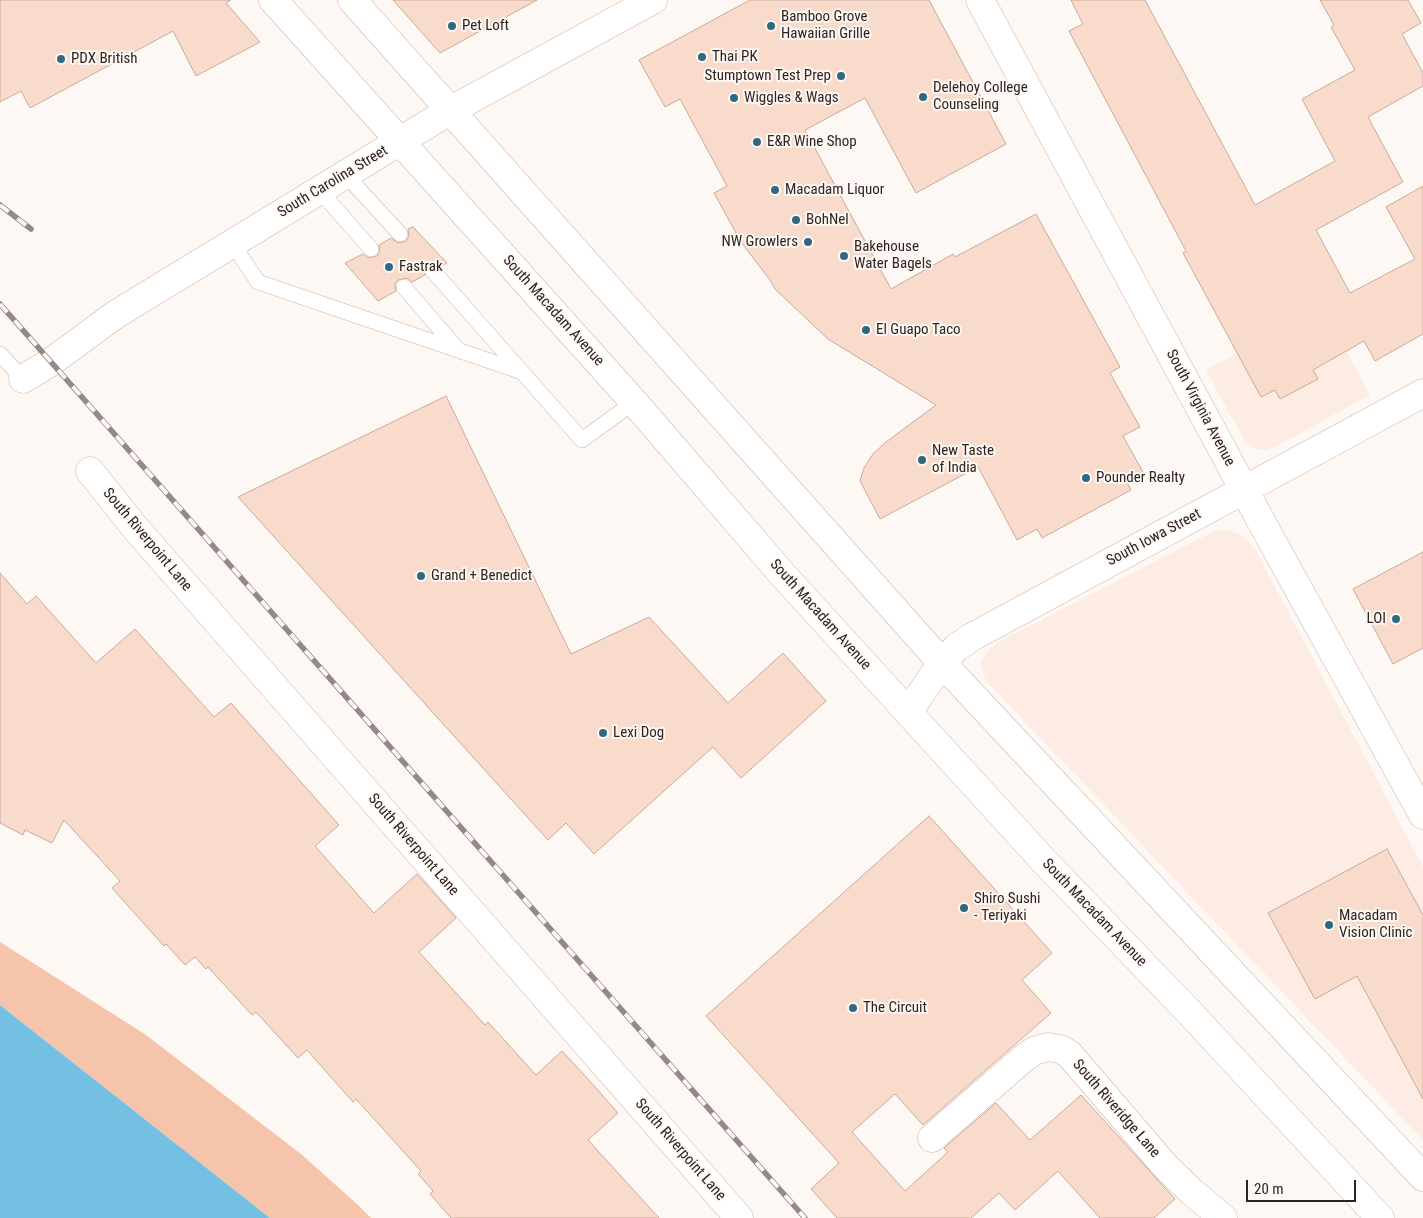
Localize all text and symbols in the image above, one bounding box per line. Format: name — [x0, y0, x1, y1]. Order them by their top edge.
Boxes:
place label: Bamboo Grove Hawaiian Grille — [781, 8, 870, 43]
place label: Pet Loft — [462, 17, 509, 35]
marker: Pet Loft — [446, 20, 458, 32]
marker: Bamboo Grove Hawaiian Grille — [765, 20, 777, 32]
place label: Thai PK — [712, 48, 758, 66]
place label: PDX British — [71, 50, 138, 68]
marker: Thai PK — [696, 51, 708, 63]
marker: PDX British — [55, 53, 67, 65]
place label: Stumptown Test Prep — [705, 67, 831, 85]
marker: Stumptown Test Prep — [835, 70, 847, 82]
place label: Delehoy College Counseling — [933, 79, 1028, 114]
place label: Wiggles & Wags — [744, 89, 839, 107]
marker: Delehoy College Counseling — [917, 91, 929, 103]
marker: Wiggles & Wags — [728, 92, 740, 104]
place label: E&R Wine Shop — [767, 133, 857, 151]
marker: E&R Wine Shop — [751, 136, 763, 148]
street label: South Carolina Street — [275, 142, 391, 222]
place label: Macadam Liquor — [785, 181, 884, 199]
marker: Macadam Liquor — [769, 184, 781, 196]
place label: BohNel — [806, 211, 849, 229]
marker: BohNel — [790, 214, 802, 226]
place label: NW Growlers — [721, 233, 798, 251]
marker: NW Growlers — [802, 236, 814, 248]
place label: Bakehouse Water Bagels — [854, 238, 932, 273]
marker: Bakehouse Water Bagels — [838, 250, 850, 262]
street label: South Macadam Avenue — [499, 252, 607, 370]
place label: Fastrak — [399, 258, 443, 276]
marker: Fastrak — [383, 261, 395, 273]
place label: El Guapo Taco — [876, 321, 961, 339]
marker: El Guapo Taco — [860, 324, 872, 336]
street label: South Virginia Avenue — [1162, 347, 1238, 469]
place label: New Taste of India — [932, 442, 994, 477]
marker: New Taste of India — [916, 454, 928, 466]
place label: Pounder Realty — [1096, 469, 1185, 487]
marker: Pounder Realty — [1080, 472, 1092, 484]
street label: South Riverpoint Lane — [99, 485, 195, 595]
street label: South Iowa Street — [1104, 506, 1204, 570]
street label: South Macadam Avenue — [766, 556, 874, 674]
place label: Grand + Benedict — [431, 567, 532, 585]
marker: Grand + Benedict — [415, 570, 427, 582]
place label: LOI — [1367, 610, 1386, 628]
marker: LOI — [1390, 613, 1402, 625]
place label: Lexi Dog — [613, 724, 664, 742]
marker: Lexi Dog — [597, 727, 609, 739]
street label: South Riverpoint Lane — [364, 790, 462, 900]
street label: South Macadam Avenue — [1038, 855, 1150, 971]
place label: Shiro Sushi - Teriyaki — [974, 890, 1040, 925]
marker: Shiro Sushi - Teriyaki — [958, 902, 970, 914]
place label: Macadam Vision Clinic — [1339, 907, 1412, 942]
marker: Macadam Vision Clinic — [1323, 919, 1335, 931]
place label: The Circuit — [863, 999, 927, 1017]
marker: The Circuit — [847, 1002, 859, 1014]
street label: South Riveridge Lane — [1068, 1056, 1164, 1162]
street label: South Riverpoint Lane — [631, 1095, 729, 1205]
scale bar — [1248, 1170, 1358, 1202]
text: 20 m — [1254, 1180, 1284, 1198]

